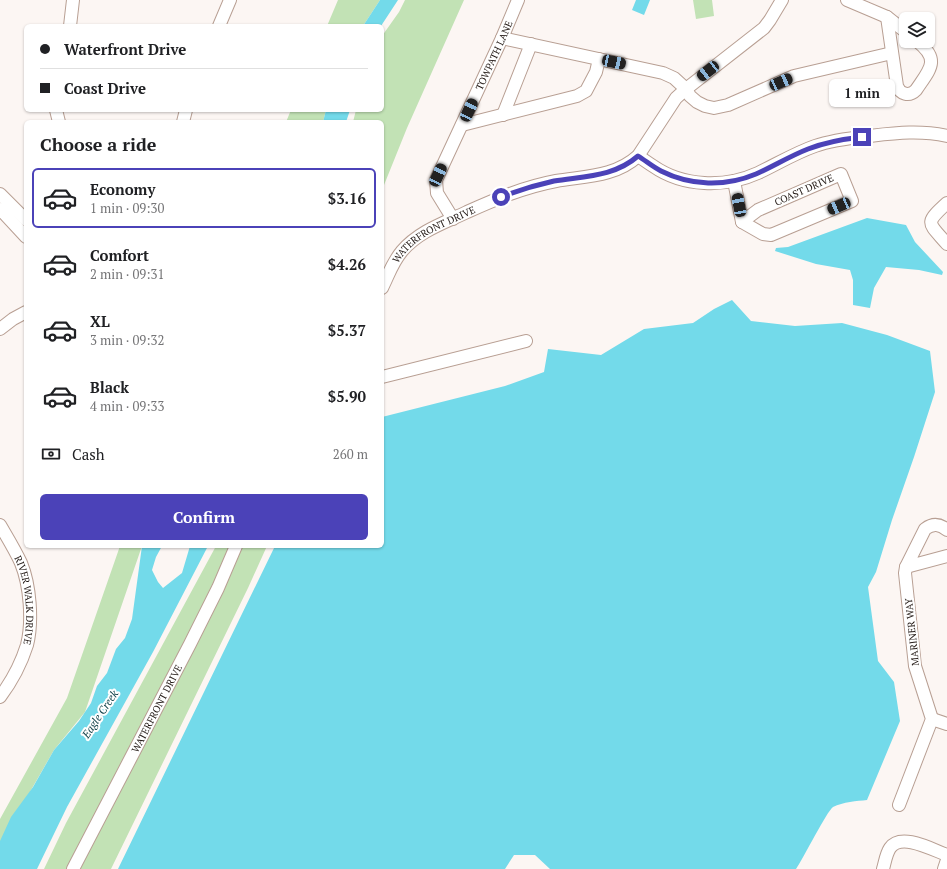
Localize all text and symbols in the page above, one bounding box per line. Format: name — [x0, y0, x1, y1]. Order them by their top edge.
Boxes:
map controls — [899, 12, 935, 48]
button: layers — [899, 12, 935, 48]
street label: TOWPATH LANE — [472, 18, 515, 92]
text: Waterfront Drive — [64, 39, 186, 59]
car — [601, 54, 627, 70]
car — [695, 59, 721, 83]
car — [768, 72, 794, 92]
text: Coast Drive — [64, 78, 146, 98]
callout: 1 min — [829, 79, 895, 107]
text: 1 min — [844, 84, 880, 102]
car — [458, 97, 480, 123]
route end — [853, 128, 871, 146]
text: Choose a ride — [40, 132, 156, 156]
car — [427, 162, 449, 188]
street label: COAST DRIVE — [772, 171, 836, 209]
text: Economy — [90, 179, 155, 199]
icon: car — [42, 180, 78, 216]
text: $3.16 — [328, 188, 366, 208]
route start — [492, 188, 510, 206]
car — [731, 192, 747, 218]
car — [826, 196, 852, 216]
text: 1 min · 09:30 — [90, 199, 164, 217]
street label: WATERFRONT DRIVE — [389, 203, 477, 265]
text: Comfort — [90, 245, 149, 265]
icon: car — [42, 246, 78, 282]
text: $4.26 — [328, 254, 366, 274]
text: 2 min · 09:31 — [90, 265, 164, 283]
text: XL — [90, 311, 110, 331]
icon: car — [42, 312, 78, 348]
text: $5.37 — [328, 320, 366, 340]
text: 3 min · 09:32 — [90, 331, 164, 349]
text: Black — [90, 377, 129, 397]
icon: car — [42, 378, 78, 414]
text: $5.90 — [328, 386, 366, 406]
text: 4 min · 09:33 — [90, 397, 164, 415]
icon: cash — [40, 443, 62, 465]
text: Cash — [72, 444, 105, 464]
text: 260 m — [333, 445, 368, 463]
button: Confirm — [40, 494, 368, 540]
street label: RIVER WALK DRIVE — [12, 553, 37, 646]
street label: MARINER WAY — [902, 597, 922, 667]
street label: WATERFRONT DRIVE — [128, 662, 185, 755]
water label: Eagle Creek — [78, 687, 122, 741]

